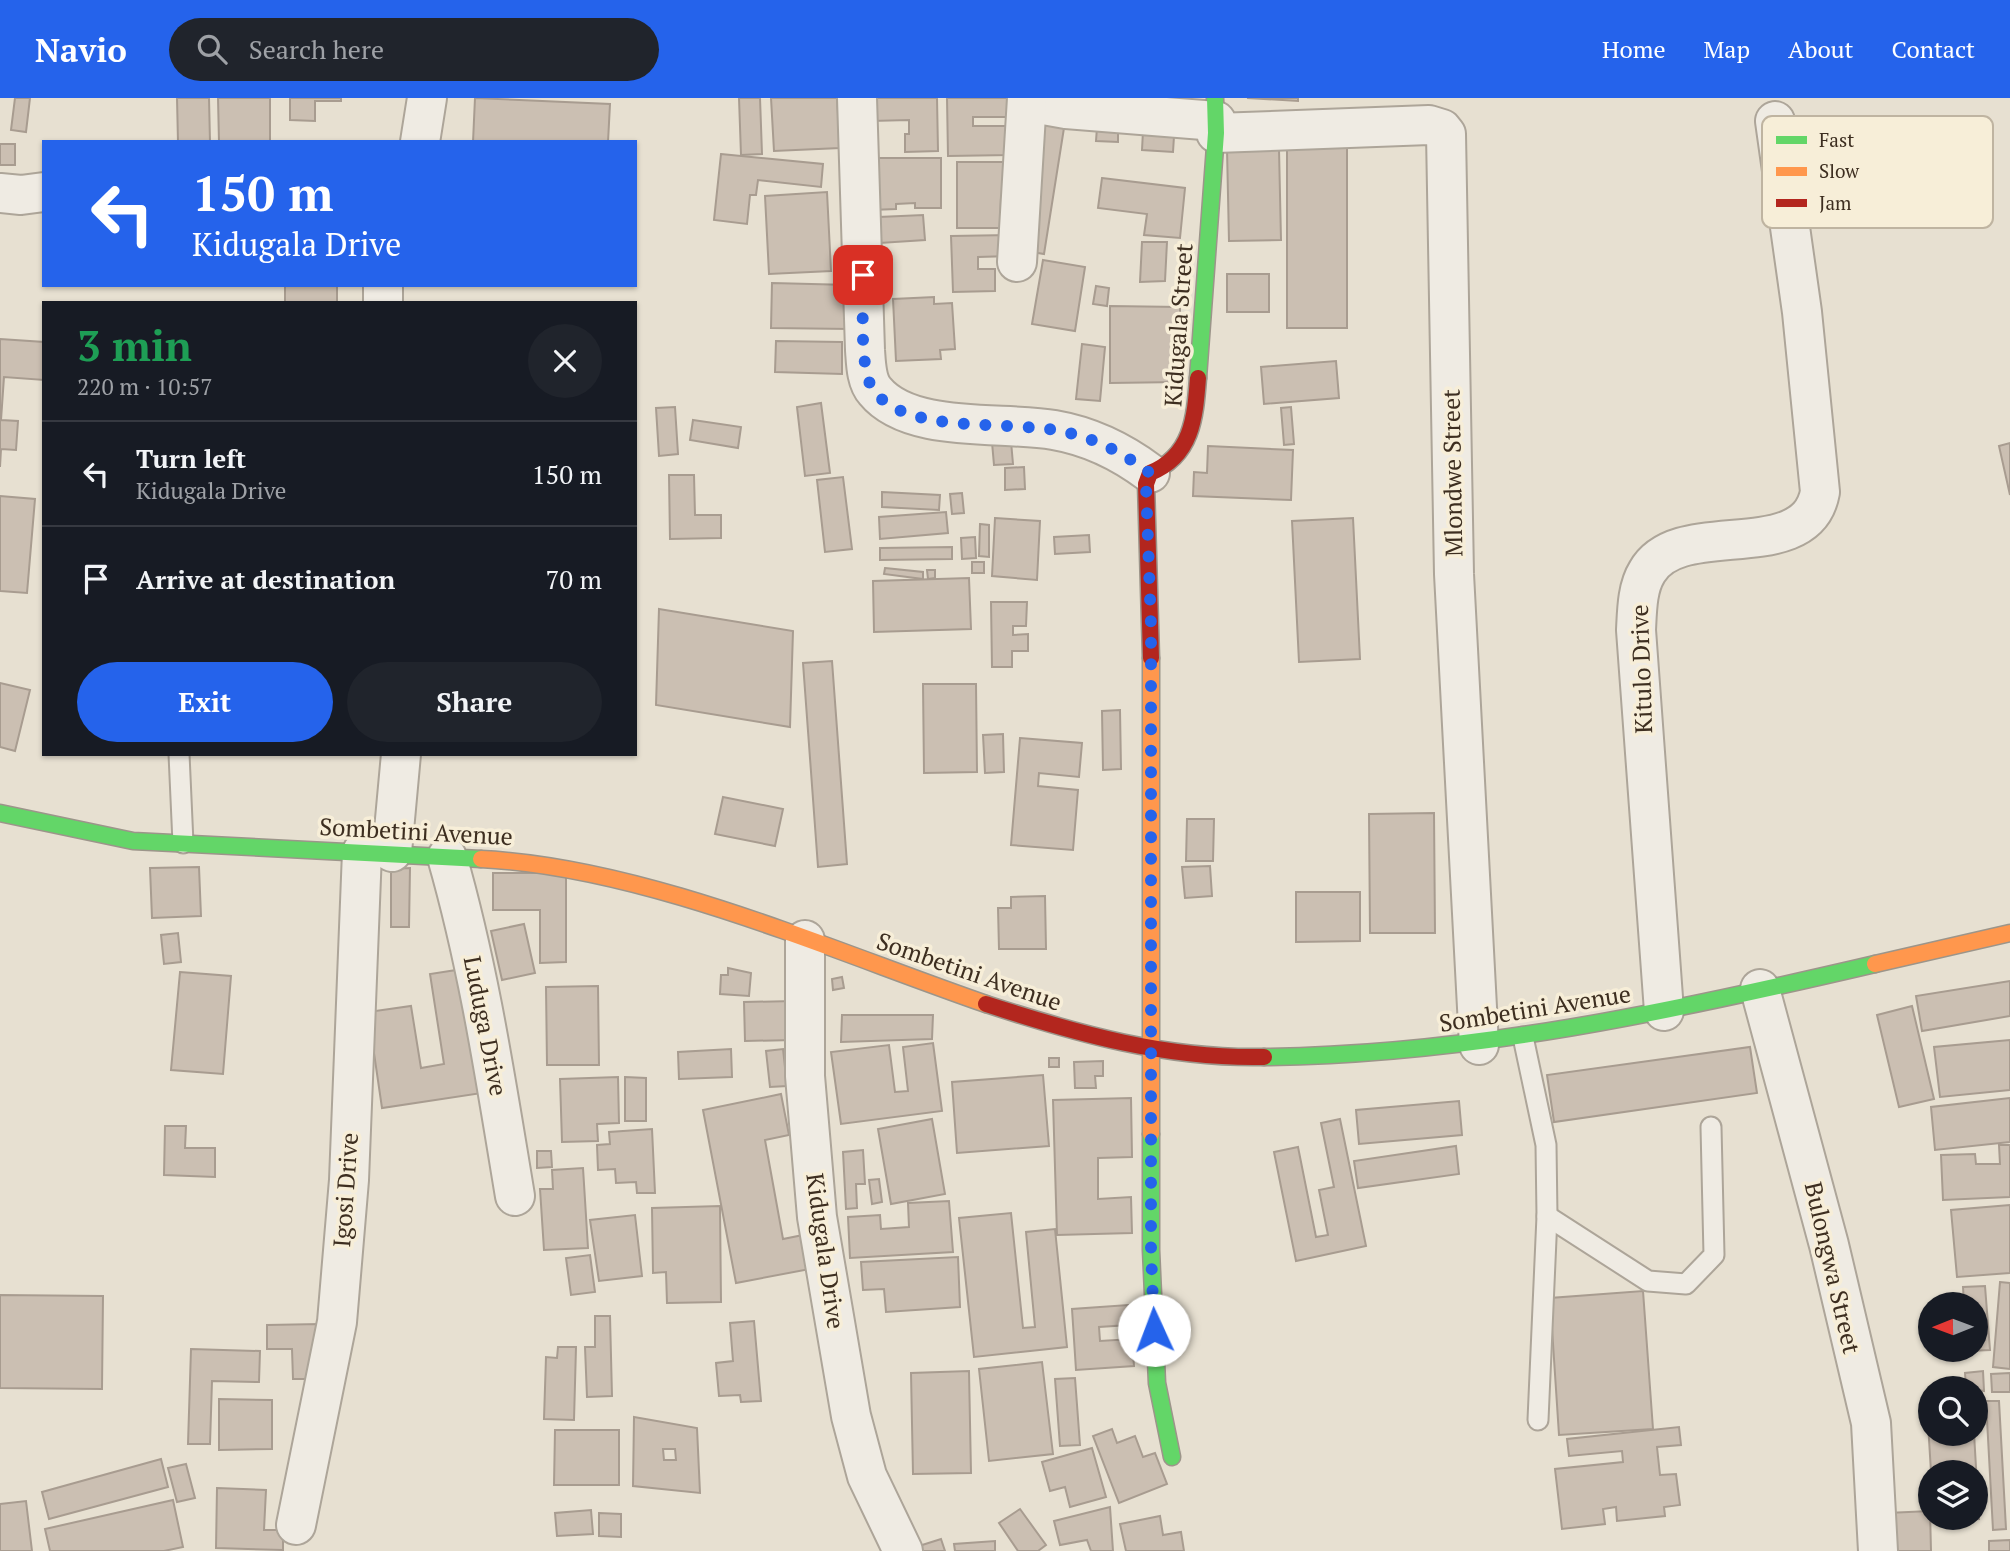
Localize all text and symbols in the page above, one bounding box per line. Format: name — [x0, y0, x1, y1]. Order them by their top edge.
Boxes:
search box — [169, 18, 659, 81]
text: Navio — [35, 28, 127, 71]
icon: search — [193, 30, 231, 68]
text: Search here — [249, 32, 384, 66]
text: Home — [1602, 33, 1666, 65]
text: Map — [1704, 33, 1750, 65]
text: About — [1788, 33, 1854, 65]
text: Contact — [1892, 33, 1975, 65]
legend — [1762, 116, 1993, 228]
text: Fast — [1819, 127, 1854, 152]
text: Slow — [1819, 158, 1860, 183]
text: 150 m — [192, 160, 334, 225]
icon: left — [77, 168, 168, 259]
text: Jam — [1819, 190, 1852, 215]
text: Kidugala Drive — [192, 223, 401, 265]
street label: Kidugala Street — [1156, 242, 1200, 408]
pin — [833, 245, 893, 305]
icon: arrive — [844, 256, 882, 294]
text: 3 min — [77, 317, 192, 373]
button: close — [528, 324, 602, 398]
text: 220 m · 10:57 — [77, 371, 212, 402]
street label: Mlondwe Street — [1435, 389, 1469, 557]
text: Turn left — [136, 441, 246, 475]
icon: left — [77, 455, 115, 493]
text: 150 m — [532, 457, 602, 491]
text: Kidugala Drive — [136, 475, 286, 506]
icon: arrive — [77, 560, 115, 598]
text: Arrive at destination — [136, 562, 395, 596]
text: 70 m — [546, 562, 602, 596]
street label: Kitulo Drive — [1623, 604, 1659, 734]
button: Exit — [77, 662, 333, 742]
button: Share — [347, 662, 602, 742]
street label: Sombetini Avenue — [319, 810, 514, 852]
street label: Sombetini Avenue — [873, 924, 1066, 1018]
street label: Luduga Drive — [457, 953, 515, 1098]
street label: Sombetini Avenue — [1437, 977, 1633, 1039]
street label: Igosi Drive — [325, 1131, 365, 1248]
street label: Kidugala Drive — [799, 1171, 853, 1331]
street label: Bulongwa Street — [1798, 1179, 1868, 1357]
north arrow — [1918, 1292, 1988, 1362]
map controls — [1918, 1292, 1988, 1530]
position arrow — [1117, 1293, 1191, 1367]
button: search — [1918, 1376, 1988, 1446]
button: layers — [1918, 1460, 1988, 1530]

